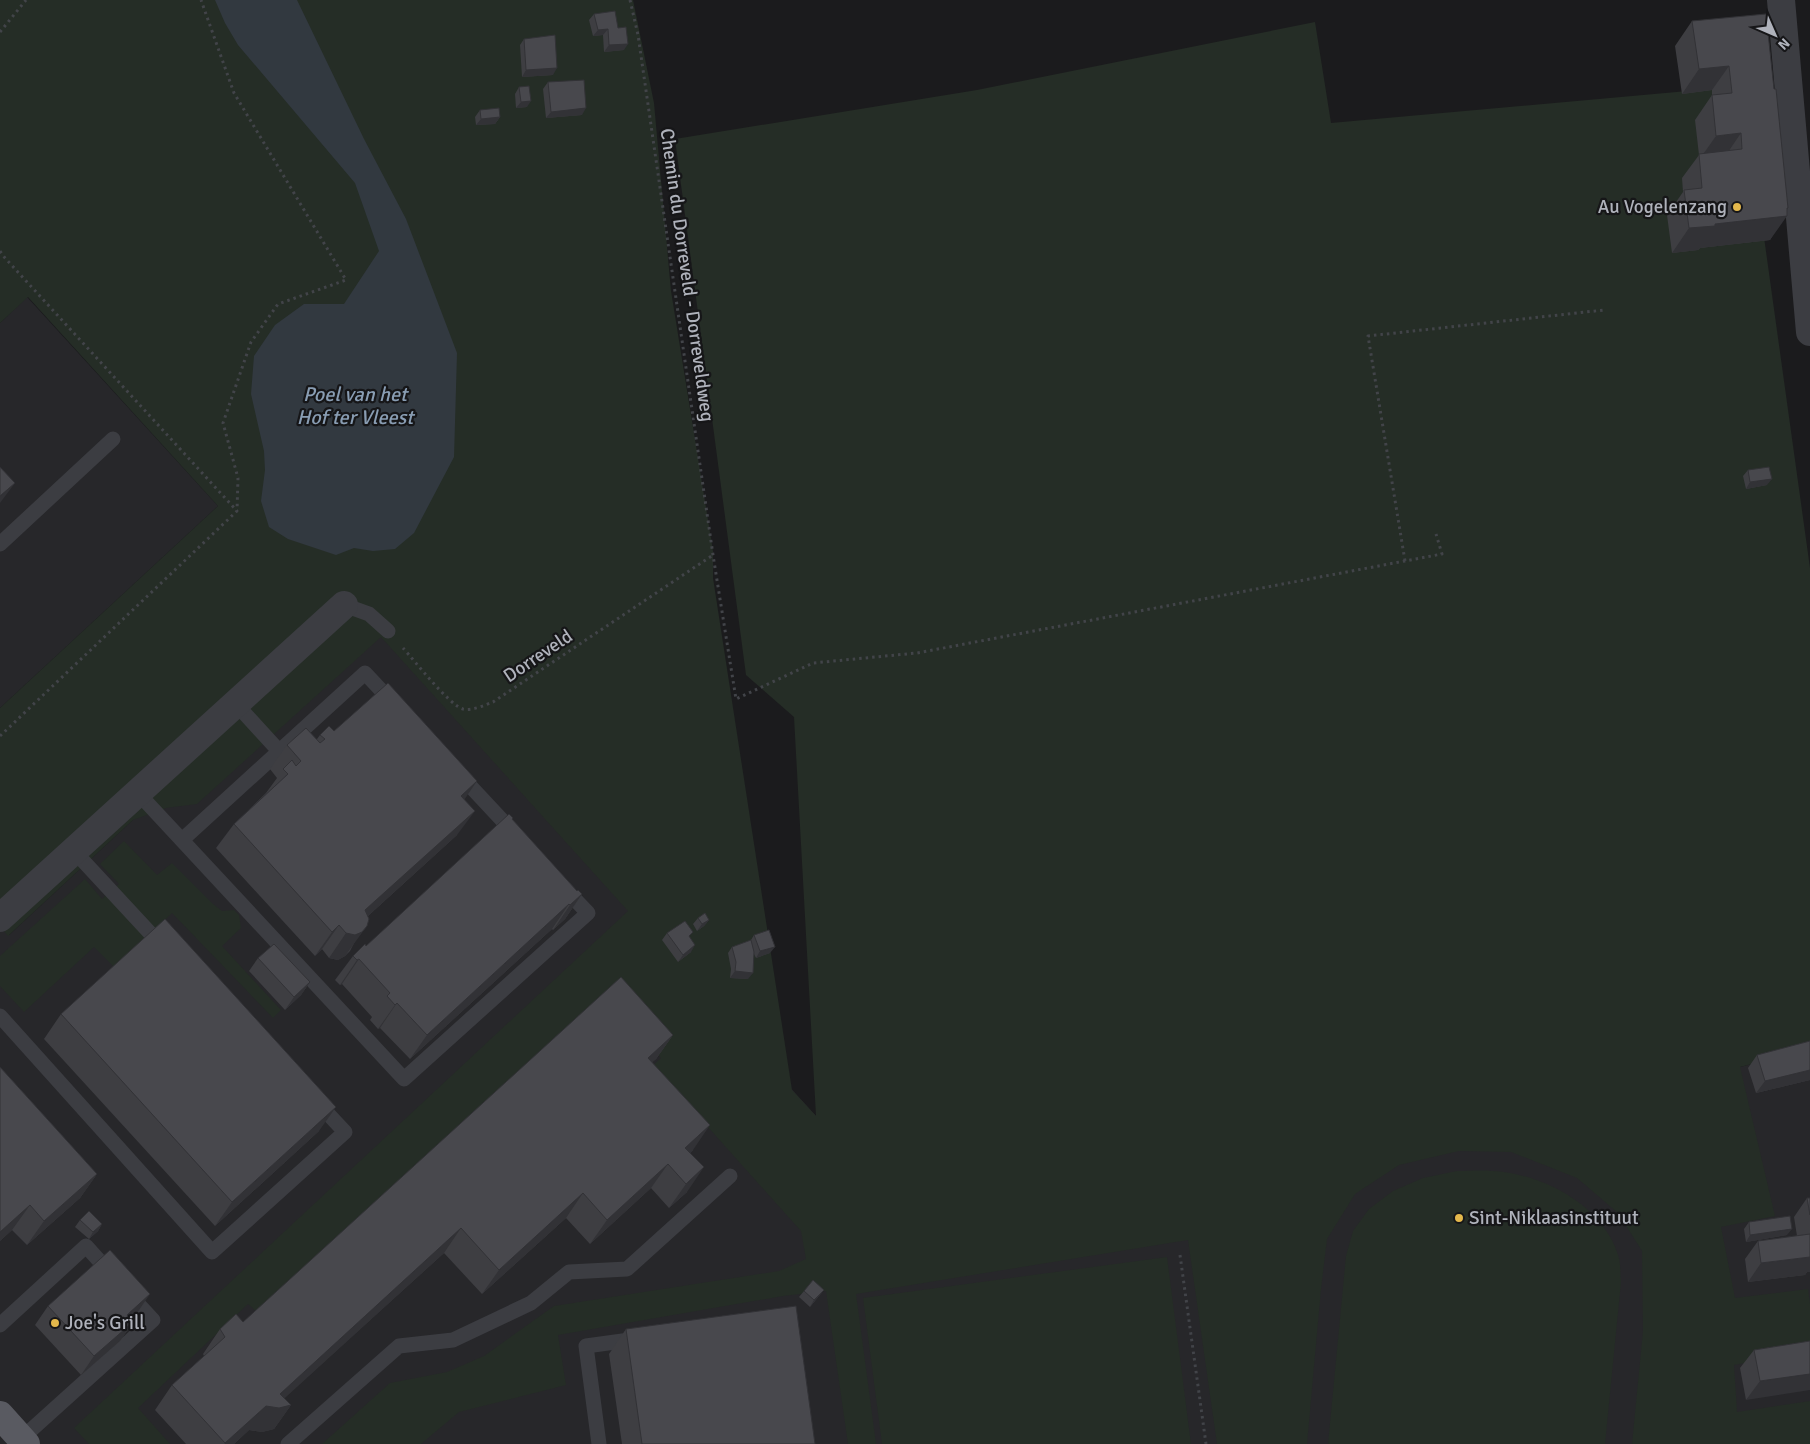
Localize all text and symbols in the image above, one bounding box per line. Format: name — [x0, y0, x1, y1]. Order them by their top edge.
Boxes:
north arrow — [1750, 10, 1800, 60]
text: N — [1774, 34, 1793, 53]
street label: Chemin du Dorreveld - Dorreveldweg — [655, 127, 719, 423]
place label: Au Vogelenzang — [1598, 195, 1727, 219]
marker: Au Vogelenzang — [1731, 201, 1743, 213]
water label: Poel van het Hof ter Vleest — [297, 382, 415, 430]
street label: Dorreveld — [499, 624, 577, 688]
place label: Sint-Niklaasinstituut — [1469, 1206, 1639, 1230]
marker: Sint-Niklaasinstituut — [1453, 1212, 1465, 1224]
place label: Joe's Grill — [65, 1311, 145, 1335]
marker: Joe's Grill — [49, 1317, 61, 1329]

